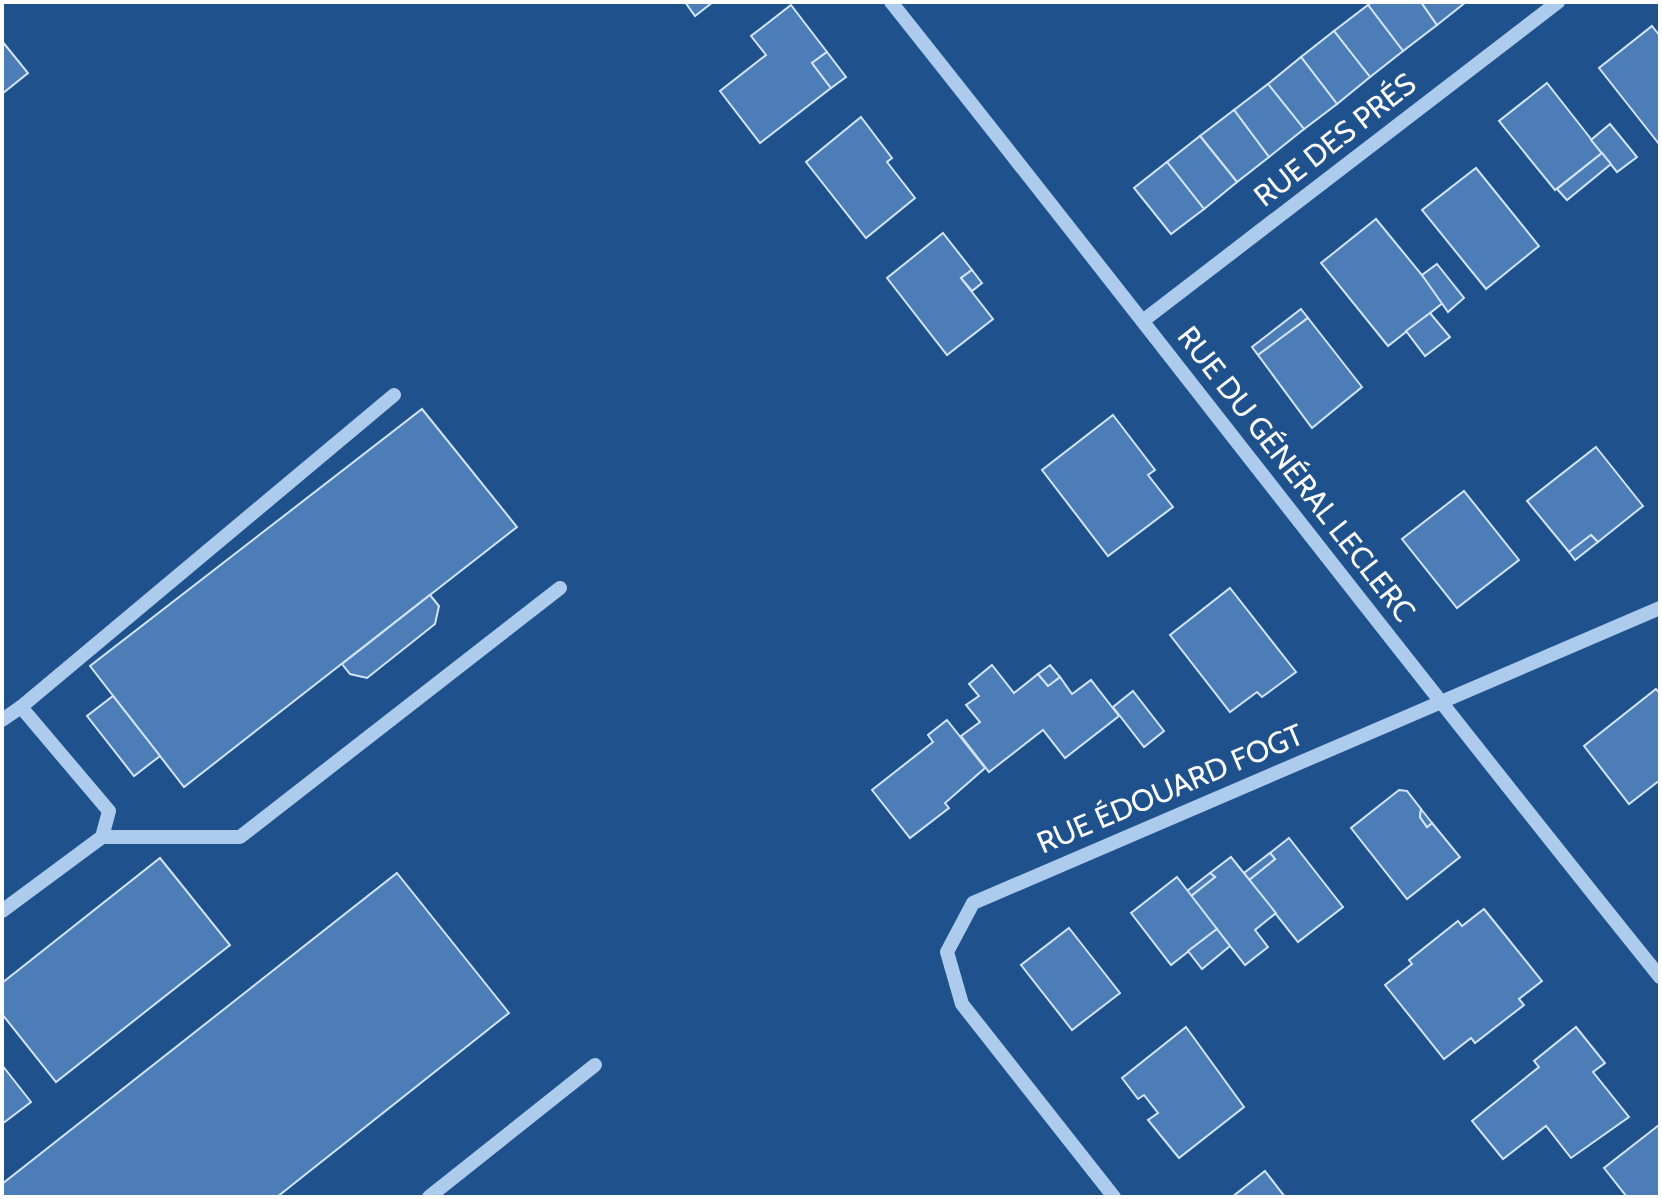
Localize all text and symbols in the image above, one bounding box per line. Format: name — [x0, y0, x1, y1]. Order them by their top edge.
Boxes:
street label: RUE DES PRÉS — [1246, 65, 1423, 214]
street label: RUE DU GÉNÉRAL LECLERC — [1170, 319, 1423, 629]
street label: RUE ÉDOUARD FOGT — [1031, 716, 1309, 861]

